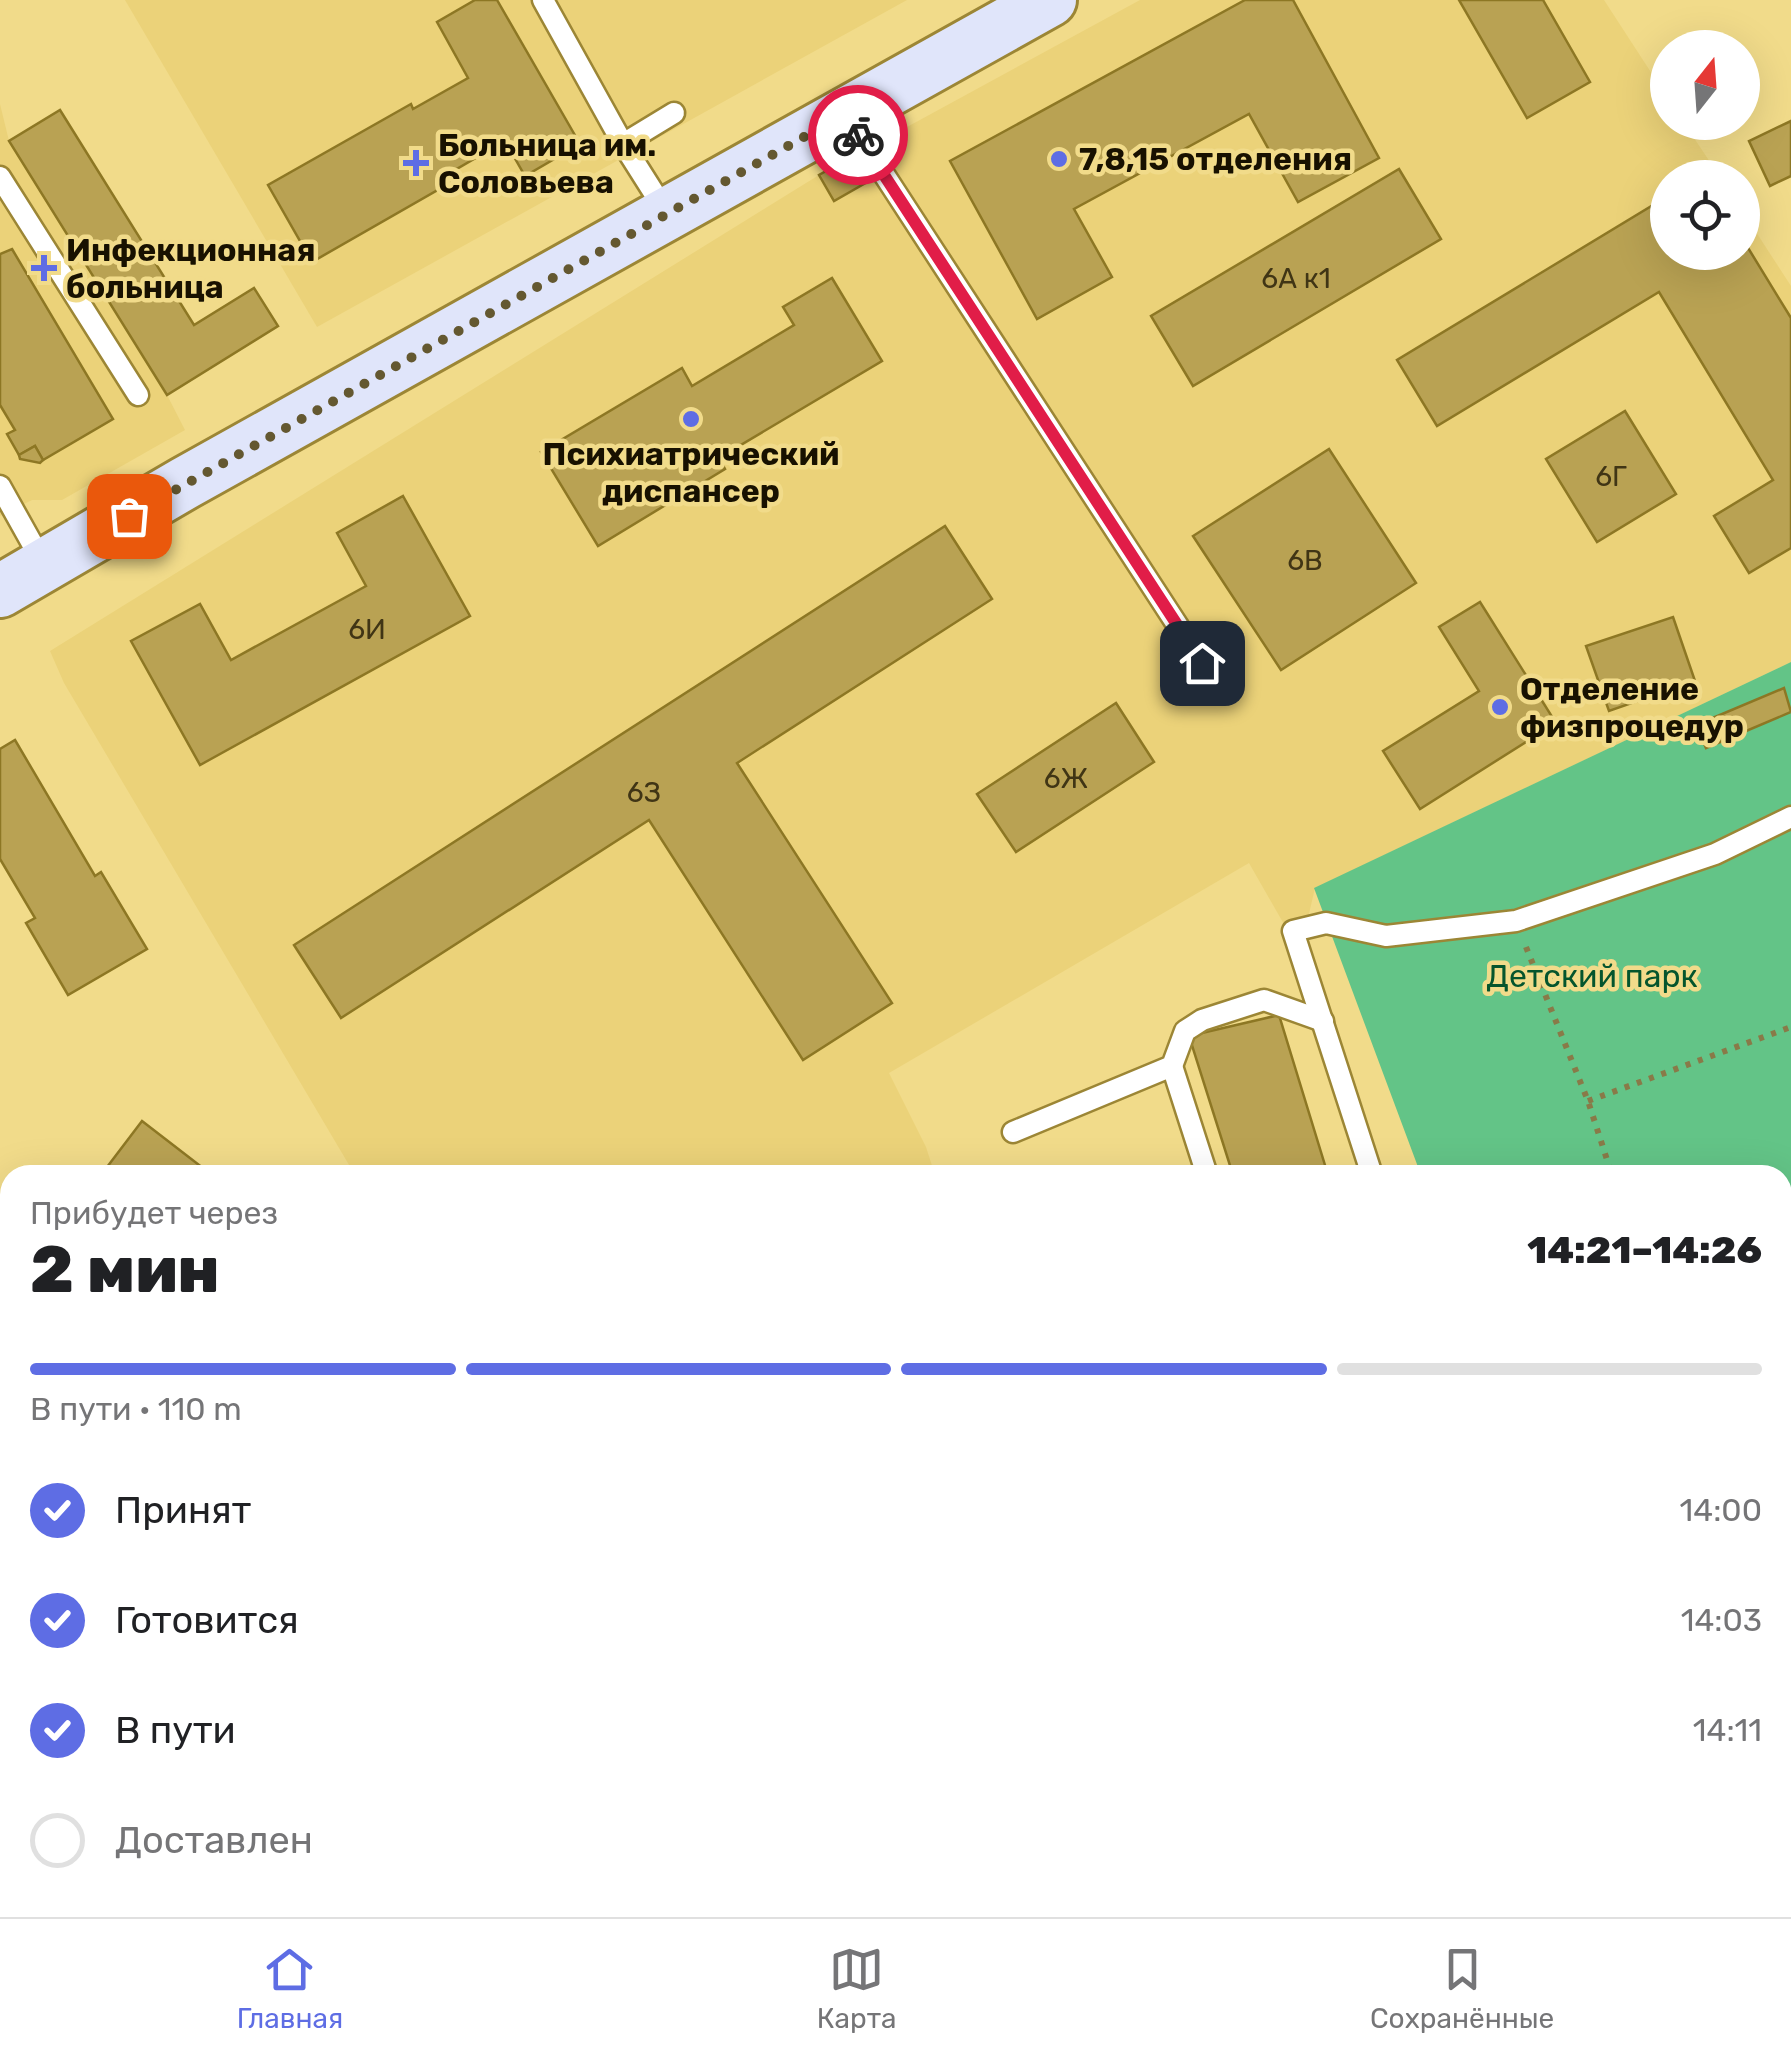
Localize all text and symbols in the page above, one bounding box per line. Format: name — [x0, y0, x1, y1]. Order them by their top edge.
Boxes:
north arrow — [1650, 30, 1760, 140]
map controls — [1650, 30, 1760, 270]
courier — [808, 85, 908, 185]
icon: bike — [831, 108, 886, 163]
place label: Больница им. Соловьева — [438, 126, 656, 201]
place label: 7,8,15 отделения — [1079, 140, 1352, 178]
marker: 7,8,15 отделения — [1048, 148, 1070, 170]
marker: Больница им. Соловьева — [403, 150, 429, 176]
button: locate — [1650, 160, 1760, 270]
place label: Инфекционная больница — [66, 231, 316, 306]
marker: Инфекционная больница — [31, 255, 57, 281]
house number: 6А к1 — [1261, 262, 1331, 295]
marker: Психиатрический диспансер — [680, 408, 702, 430]
place label: Психиатрический диспансер — [543, 435, 839, 510]
house number: 6Г — [1595, 460, 1627, 493]
pin — [87, 474, 172, 559]
icon: bag — [102, 489, 157, 544]
house number: 6В — [1287, 544, 1323, 577]
house number: 6И — [348, 613, 386, 646]
pin — [1160, 621, 1245, 706]
icon: home — [1175, 636, 1230, 691]
place label: Отделение физпроцедур — [1520, 670, 1744, 745]
marker: Отделение физпроцедур — [1489, 696, 1511, 718]
house number: 6Ж — [1044, 762, 1088, 795]
house number: 6З — [627, 776, 661, 809]
park label: Детский парк — [1486, 957, 1698, 995]
text: Прибудет через — [30, 1194, 278, 1232]
text: 14:21–14:26 — [1527, 1227, 1762, 1273]
text: 2 мин — [30, 1231, 220, 1308]
text: В пути · 110 m — [30, 1390, 242, 1428]
icon: check — [30, 1483, 85, 1538]
text: Принят — [115, 1487, 251, 1533]
text: 14:00 — [1680, 1491, 1762, 1529]
icon: check — [30, 1593, 85, 1648]
text: Готовится — [115, 1597, 299, 1643]
text: 14:03 — [1681, 1601, 1762, 1639]
icon: check — [30, 1703, 85, 1758]
text: В пути — [115, 1707, 236, 1753]
text: 14:11 — [1693, 1711, 1762, 1749]
text: Доставлен — [115, 1817, 313, 1863]
tab: Главная — [237, 1942, 343, 2035]
tab: Карта — [817, 1942, 897, 2035]
tab: Сохранённые — [1370, 1942, 1554, 2035]

